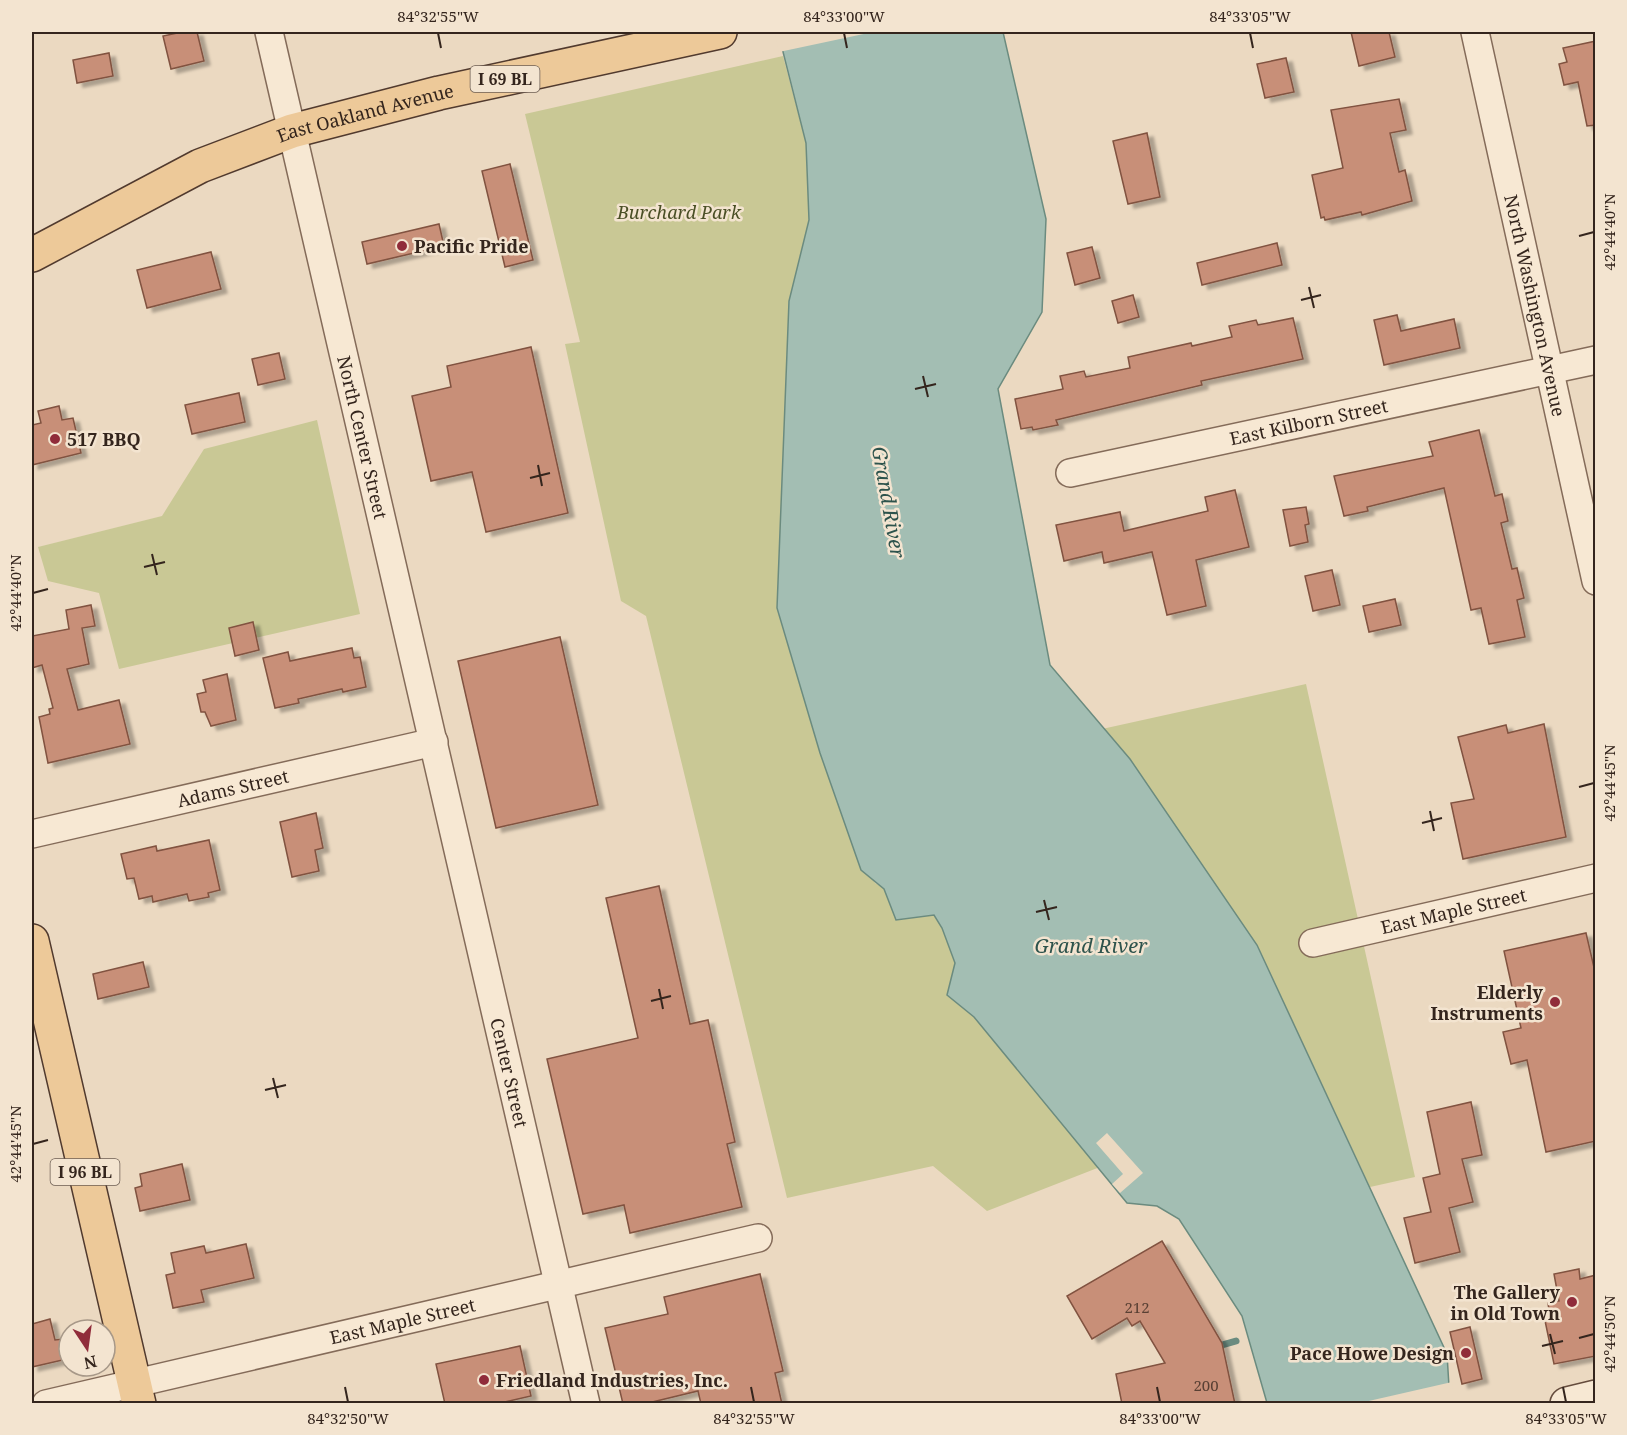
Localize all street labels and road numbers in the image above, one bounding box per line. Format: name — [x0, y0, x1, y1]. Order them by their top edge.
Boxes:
road number: I 69 BL — [470, 66, 540, 92]
street label: East Oakland Avenue — [273, 78, 456, 148]
street label: North Washington Avenue — [1499, 192, 1571, 419]
street label: North Center Street — [332, 353, 393, 521]
street label: East Kilborn Street — [1227, 393, 1390, 450]
street label: Adams Street — [175, 764, 291, 812]
street label: East Maple Street — [1378, 882, 1529, 939]
street label: Center Street — [485, 1015, 534, 1130]
road number: I 96 BL — [50, 1159, 119, 1185]
street label: East Maple Street — [327, 1292, 478, 1349]

